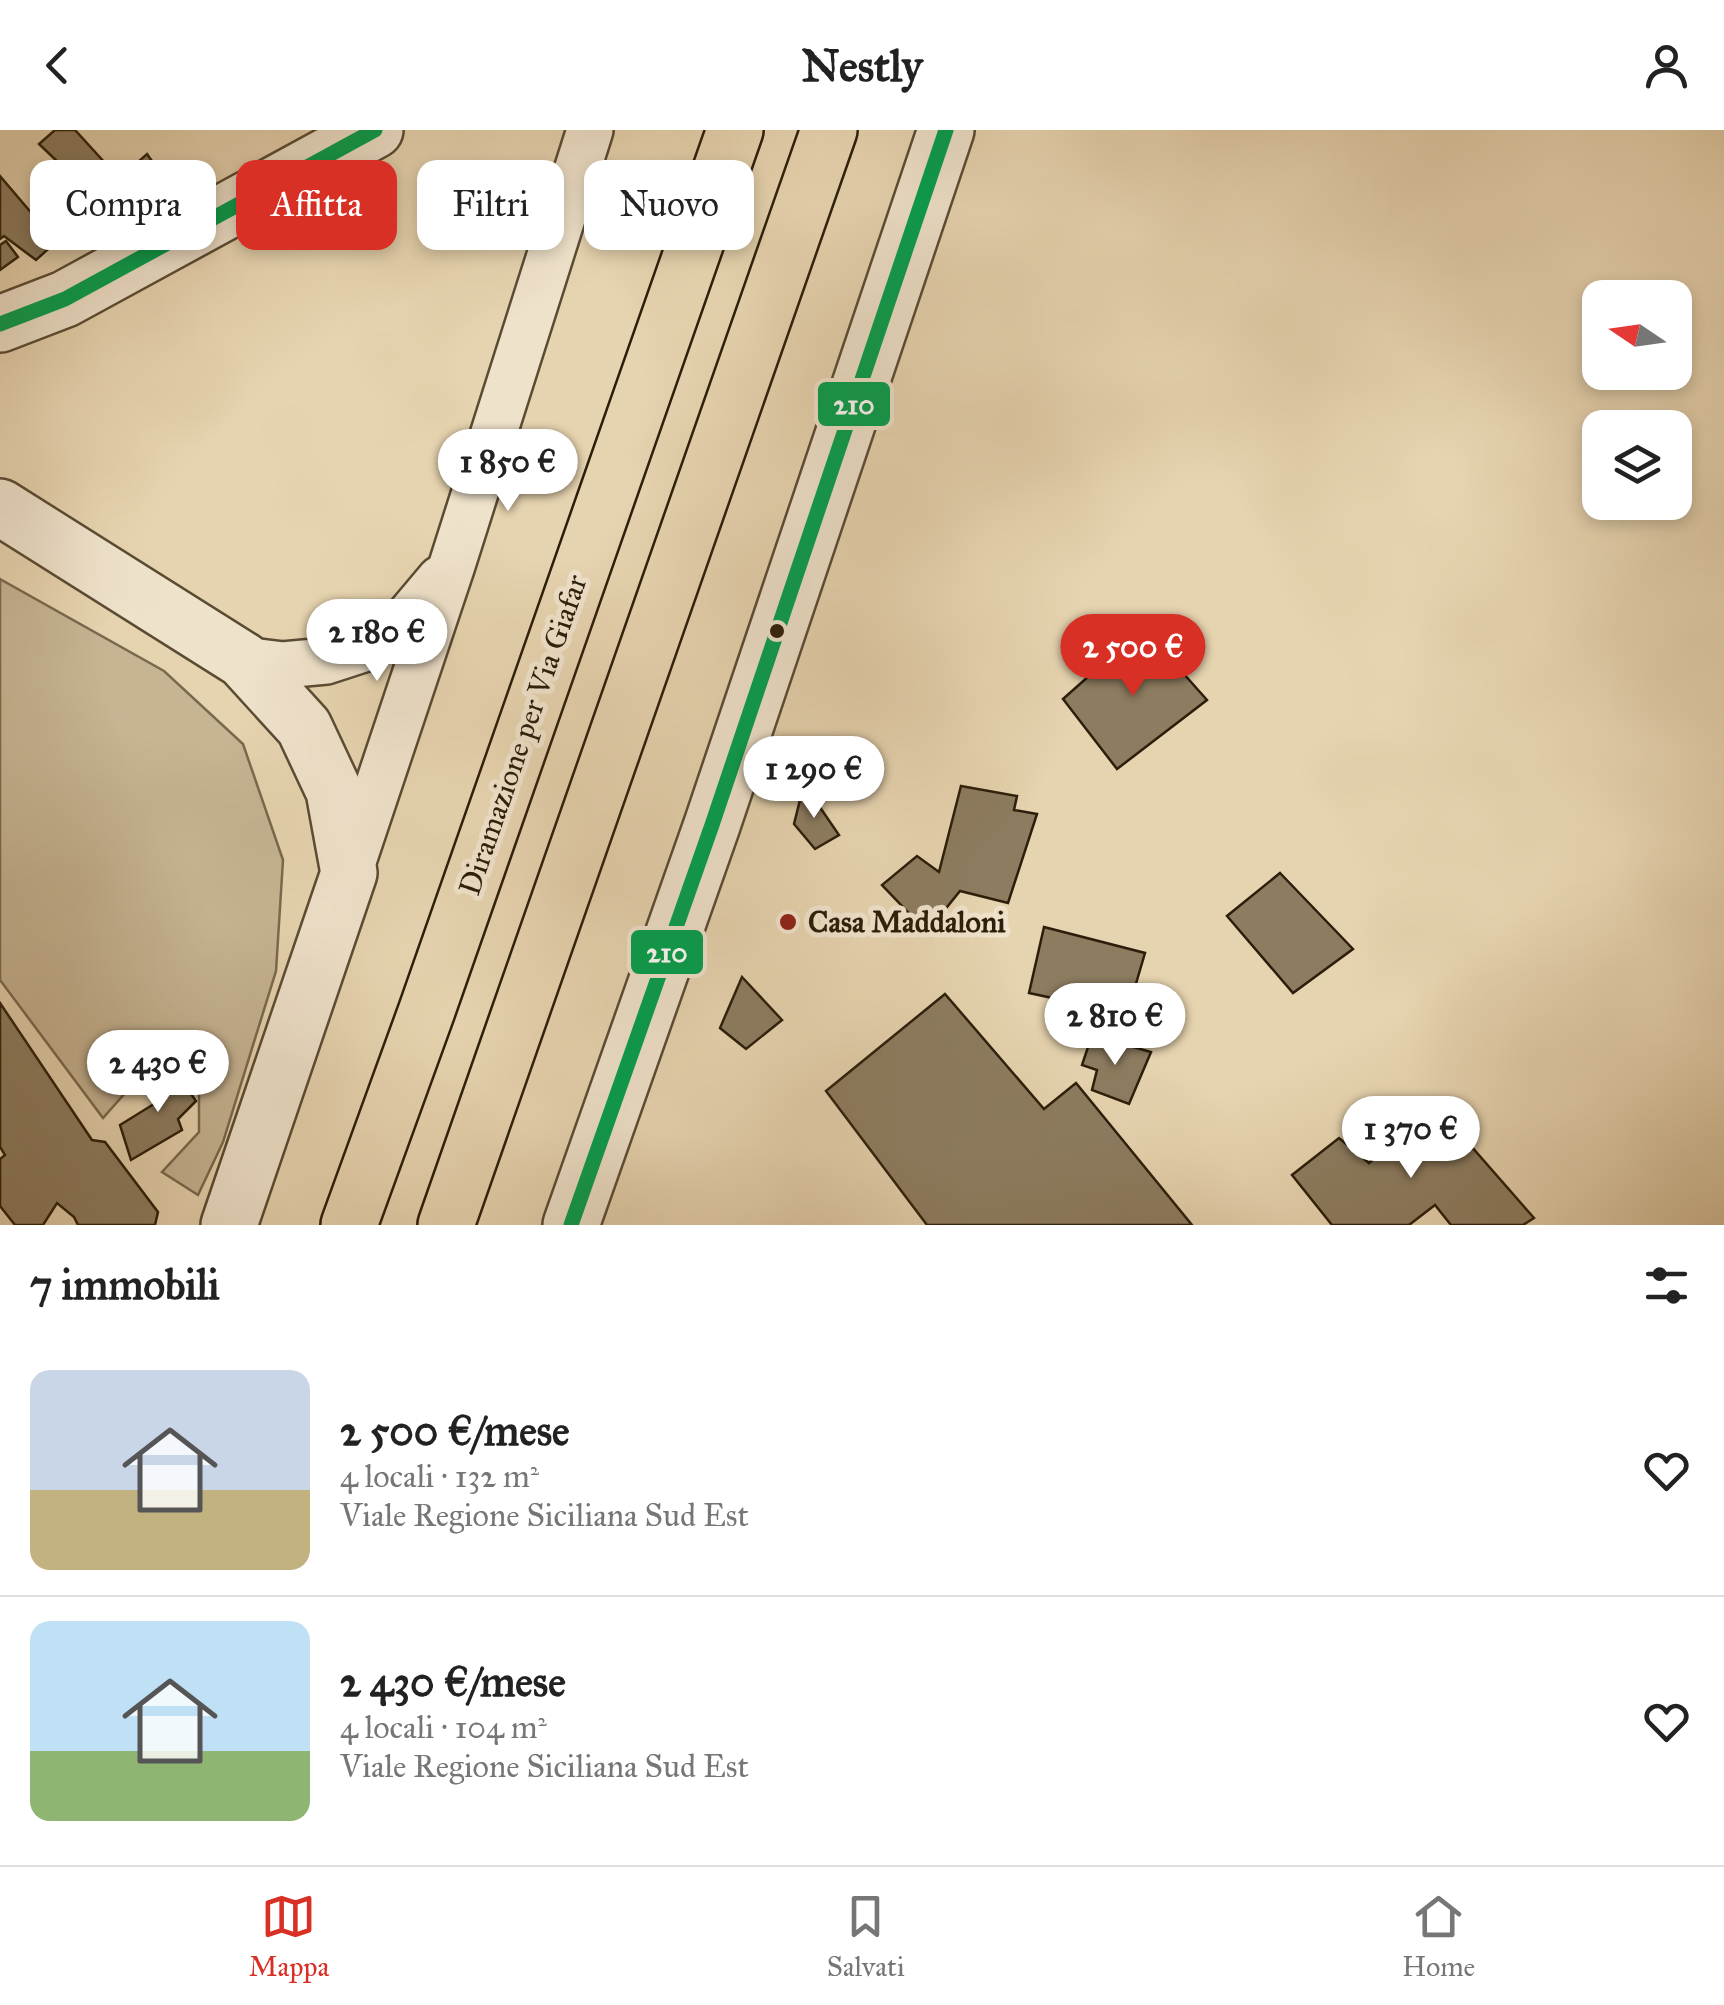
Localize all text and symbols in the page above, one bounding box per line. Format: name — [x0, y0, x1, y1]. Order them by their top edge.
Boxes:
icon: back — [30, 38, 85, 93]
text: Nestly — [801, 38, 923, 93]
icon: person — [1639, 38, 1694, 93]
chip: Compra — [30, 160, 216, 250]
chip: Affitta — [236, 160, 397, 250]
chip: Filtri — [417, 160, 564, 250]
chip: Nuovo — [584, 160, 754, 250]
north arrow — [1582, 280, 1692, 390]
map controls — [1582, 280, 1692, 520]
line badge: 210 — [816, 380, 892, 428]
text: 210 — [833, 387, 875, 422]
button: layers — [1582, 410, 1692, 520]
pin: 1 850 € — [416, 429, 600, 514]
text: 1 850 € — [460, 442, 556, 481]
street label: Diramazione per Via Giafar — [451, 569, 595, 900]
pin: 2 180 € — [285, 599, 469, 684]
text: 2 180 € — [328, 612, 426, 651]
pin: 2 500 € — [1041, 614, 1225, 699]
unlabelled marker — [767, 621, 787, 641]
text: 2 500 € — [1082, 627, 1184, 666]
pin: 1 290 € — [722, 736, 906, 821]
text: 1 290 € — [765, 749, 863, 788]
place label: Casa Maddaloni — [808, 904, 1006, 940]
marker: Casa Maddaloni — [777, 911, 799, 933]
line badge: 210 — [629, 928, 705, 976]
text: 210 — [646, 935, 688, 970]
pin: 2 810 € — [1023, 983, 1207, 1068]
text: 2 810 € — [1066, 996, 1164, 1035]
pin: 2 430 € — [66, 1030, 250, 1115]
text: 2 430 € — [109, 1043, 207, 1082]
pin: 1 370 € — [1319, 1096, 1503, 1181]
text: 1 370 € — [1364, 1109, 1458, 1148]
icon: filters — [1639, 1258, 1694, 1313]
text: 7 immobili — [30, 1259, 220, 1311]
text: 2 500 €/mese — [340, 1405, 569, 1457]
icon: home — [110, 1410, 230, 1530]
icon: heart — [1639, 1443, 1694, 1498]
text: 4 locali · 132 m² — [340, 1457, 539, 1496]
text: Viale Regione Siciliana Sud Est — [340, 1496, 749, 1535]
text: 2 430 €/mese — [340, 1656, 566, 1708]
icon: home — [110, 1661, 230, 1781]
icon: heart — [1639, 1694, 1694, 1749]
text: 4 locali · 104 m² — [340, 1708, 547, 1747]
text: Viale Regione Siciliana Sud Est — [340, 1747, 749, 1786]
tab: Mappa — [249, 1889, 329, 1984]
tab: Salvati — [827, 1889, 905, 1984]
tab: Home — [1402, 1889, 1475, 1984]

